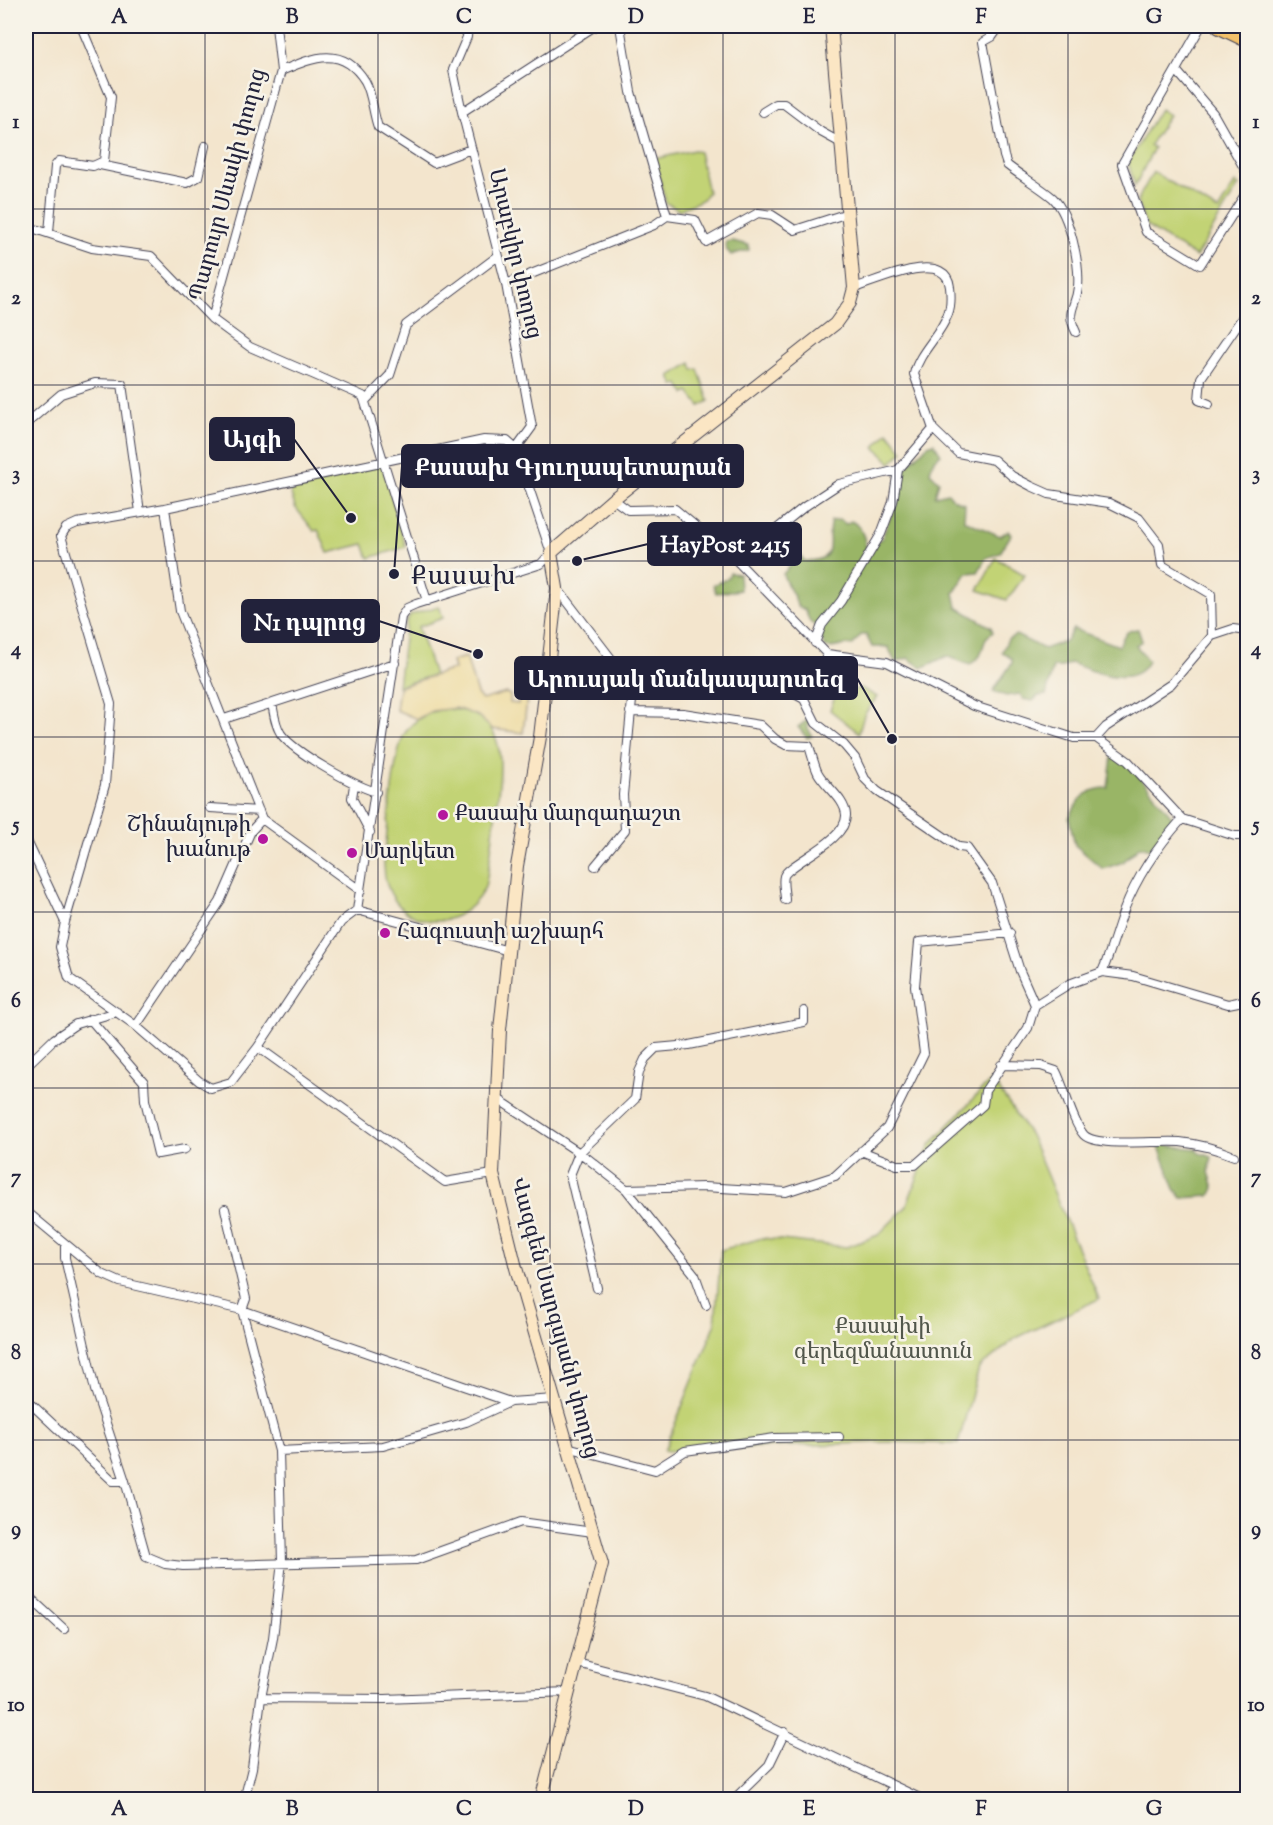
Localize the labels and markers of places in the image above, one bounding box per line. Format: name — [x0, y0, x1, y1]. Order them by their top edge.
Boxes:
callout: Այգի — [210, 418, 294, 460]
callout: Քասախ Գյուղապետարան — [402, 445, 743, 487]
callout: HayPost 2415 — [648, 523, 801, 565]
callout: N1 դպրոց — [242, 600, 379, 642]
callout: Արուսյակ մանկապարտեզ — [515, 657, 857, 699]
place label: Քասախ մարզադաշտ — [455, 799, 681, 831]
marker: Քասախ մարզադաշտ — [436, 808, 450, 822]
place label: Շինանյութի խանութ — [127, 810, 252, 867]
marker: Շինանյութի խանութ — [256, 832, 270, 846]
place label: Մարկետ — [364, 837, 455, 869]
marker: Մարկետ — [345, 846, 359, 860]
place label: Հագուստի աշխարհ — [397, 917, 604, 949]
marker: Հագուստի աշխարհ — [378, 926, 392, 940]

